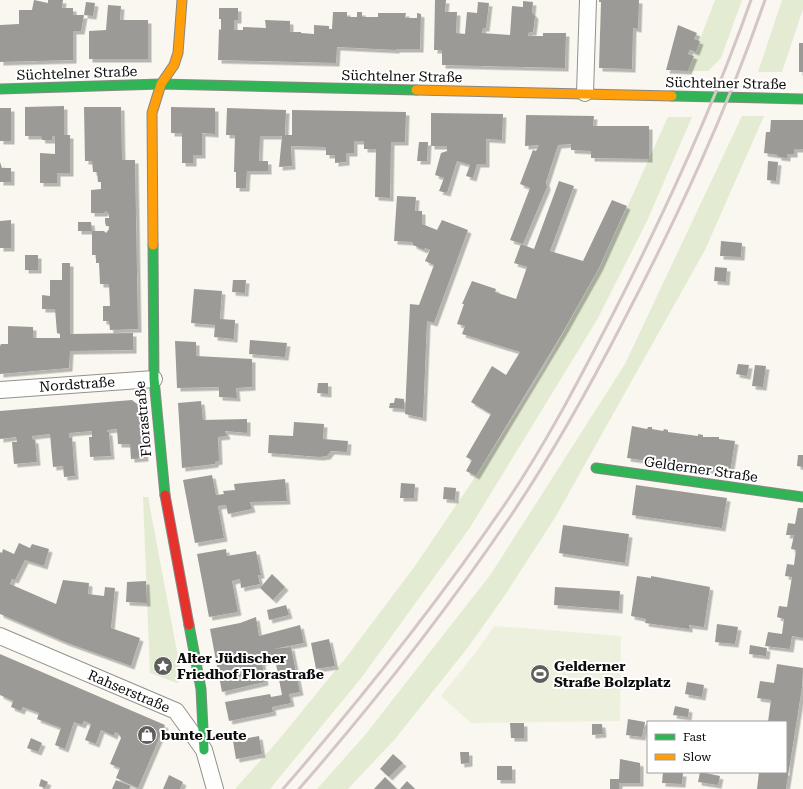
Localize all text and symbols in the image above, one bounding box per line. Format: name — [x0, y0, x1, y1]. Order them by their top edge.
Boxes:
street label: Süchtelner Straße — [16, 63, 138, 83]
street label: Süchtelner Straße — [341, 67, 463, 85]
street label: Süchtelner Straße — [665, 74, 787, 92]
street label: Nordstraße — [39, 373, 116, 395]
street label: Florastraße — [132, 380, 154, 458]
street label: Gelderner Straße — [643, 453, 759, 485]
place label: Alter Jüdischer Friedhof Florastraße — [177, 650, 324, 682]
place icon: Alter Jüdischer Friedhof Florastraße — [152, 655, 174, 677]
place label: Gelderner Straße Bolzplatz — [554, 658, 670, 690]
sports icon: Gelderner Straße Bolzplatz — [529, 663, 551, 685]
street label: Rahserstraße — [85, 666, 173, 716]
legend — [647, 721, 787, 773]
shop icon: bunte Leute — [136, 724, 158, 746]
place label: bunte Leute — [161, 727, 246, 743]
text: Fast — [683, 730, 707, 744]
text: Slow — [683, 750, 711, 764]

